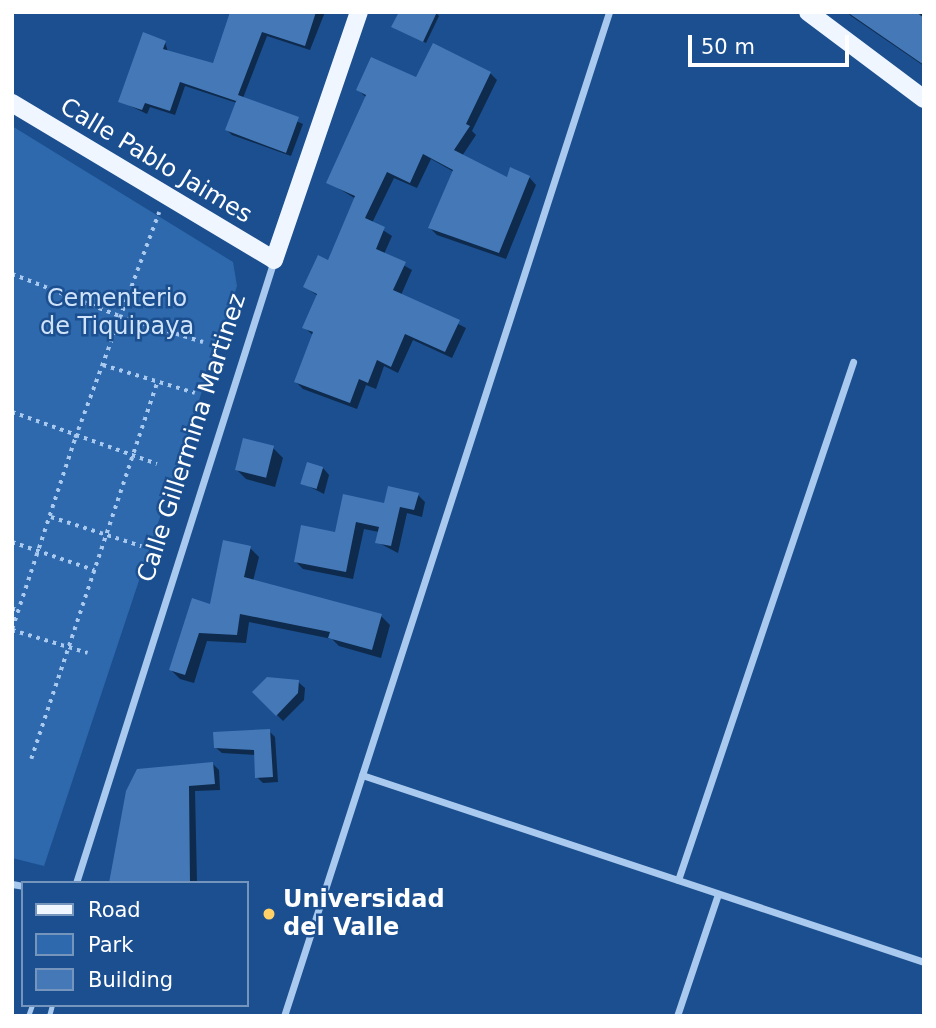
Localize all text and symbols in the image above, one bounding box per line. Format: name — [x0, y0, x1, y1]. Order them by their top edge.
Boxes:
scale bar — [691, 21, 852, 65]
text: 50 m — [701, 35, 755, 59]
street label: Calle Pablo Jaimes — [55, 92, 257, 230]
park label: Cementerio de Tiquipaya — [40, 285, 194, 341]
street label: Calle Gillermina Martinez — [132, 290, 252, 586]
legend — [21, 881, 248, 1007]
place label: Universidad del Valle — [283, 886, 445, 942]
text: Road — [88, 898, 141, 922]
marker: Universidad del Valle — [261, 906, 277, 922]
text: Park — [88, 933, 133, 957]
text: Building — [88, 968, 173, 992]

